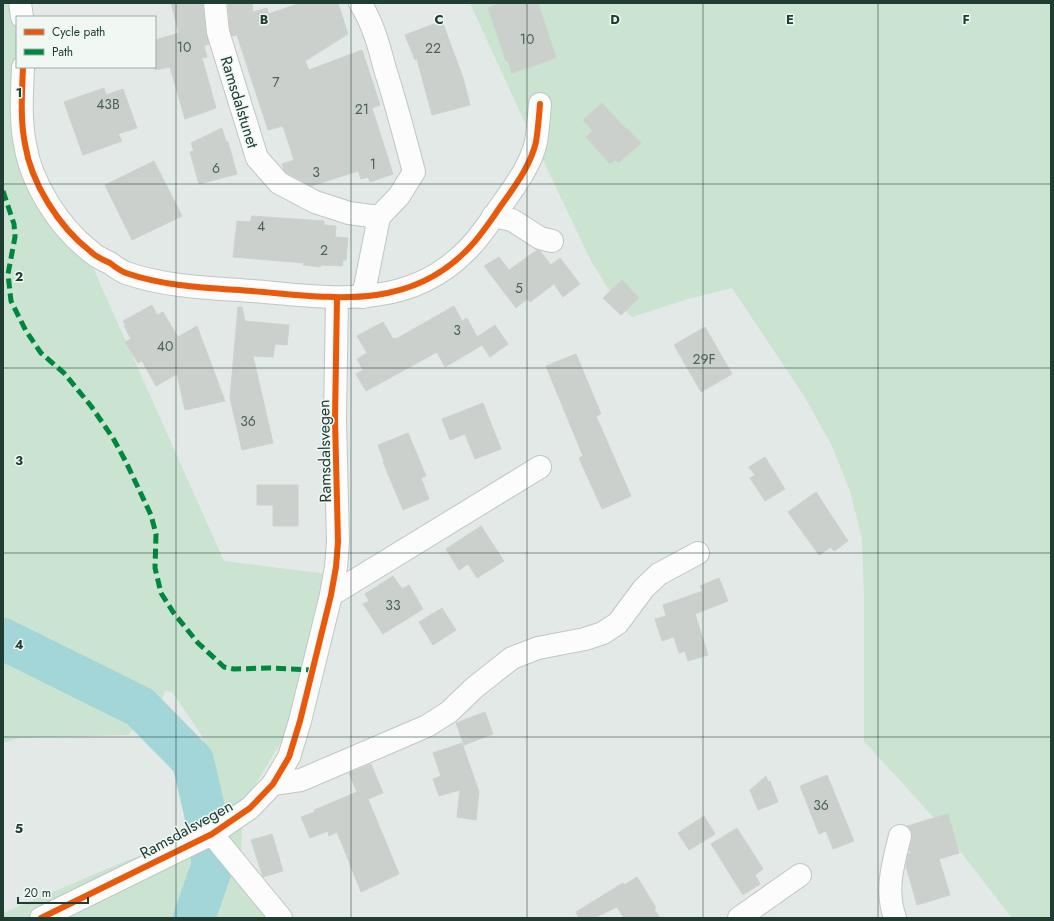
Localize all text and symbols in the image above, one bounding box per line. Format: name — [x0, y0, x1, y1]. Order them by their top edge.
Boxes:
text: B — [260, 10, 269, 29]
text: C — [434, 10, 444, 29]
text: D — [610, 10, 620, 29]
text: E — [786, 10, 794, 29]
text: F — [962, 10, 970, 29]
legend — [16, 16, 156, 68]
text: Cycle path — [52, 23, 105, 41]
house number: 10 — [520, 29, 534, 49]
house number: 10 — [177, 37, 191, 57]
house number: 22 — [425, 38, 441, 58]
text: Path — [52, 43, 73, 61]
street label: Ramsdalstunet — [215, 53, 264, 151]
house number: 7 — [272, 72, 280, 92]
text: 1 — [16, 83, 22, 102]
house number: 43B — [96, 94, 120, 114]
house number: 21 — [355, 99, 369, 119]
house number: 1 — [370, 154, 376, 174]
house number: 6 — [212, 158, 220, 178]
house number: 3 — [312, 162, 320, 182]
house number: 4 — [257, 216, 265, 236]
house number: 2 — [320, 240, 328, 260]
text: 2 — [15, 267, 23, 286]
house number: 5 — [515, 278, 523, 298]
house number: 3 — [453, 320, 461, 340]
house number: 40 — [157, 336, 173, 356]
house number: 29F — [692, 349, 716, 369]
street label: Ramsdalsvegen — [312, 399, 337, 503]
house number: 36 — [240, 411, 256, 431]
text: 3 — [15, 451, 23, 470]
house number: 33 — [385, 595, 401, 615]
text: 4 — [14, 635, 24, 654]
street label: Ramsdalsvegen — [136, 794, 237, 865]
house number: 36 — [813, 795, 829, 815]
text: 5 — [15, 819, 23, 838]
scale bar — [18, 879, 88, 905]
text: 20 m — [24, 884, 51, 902]

